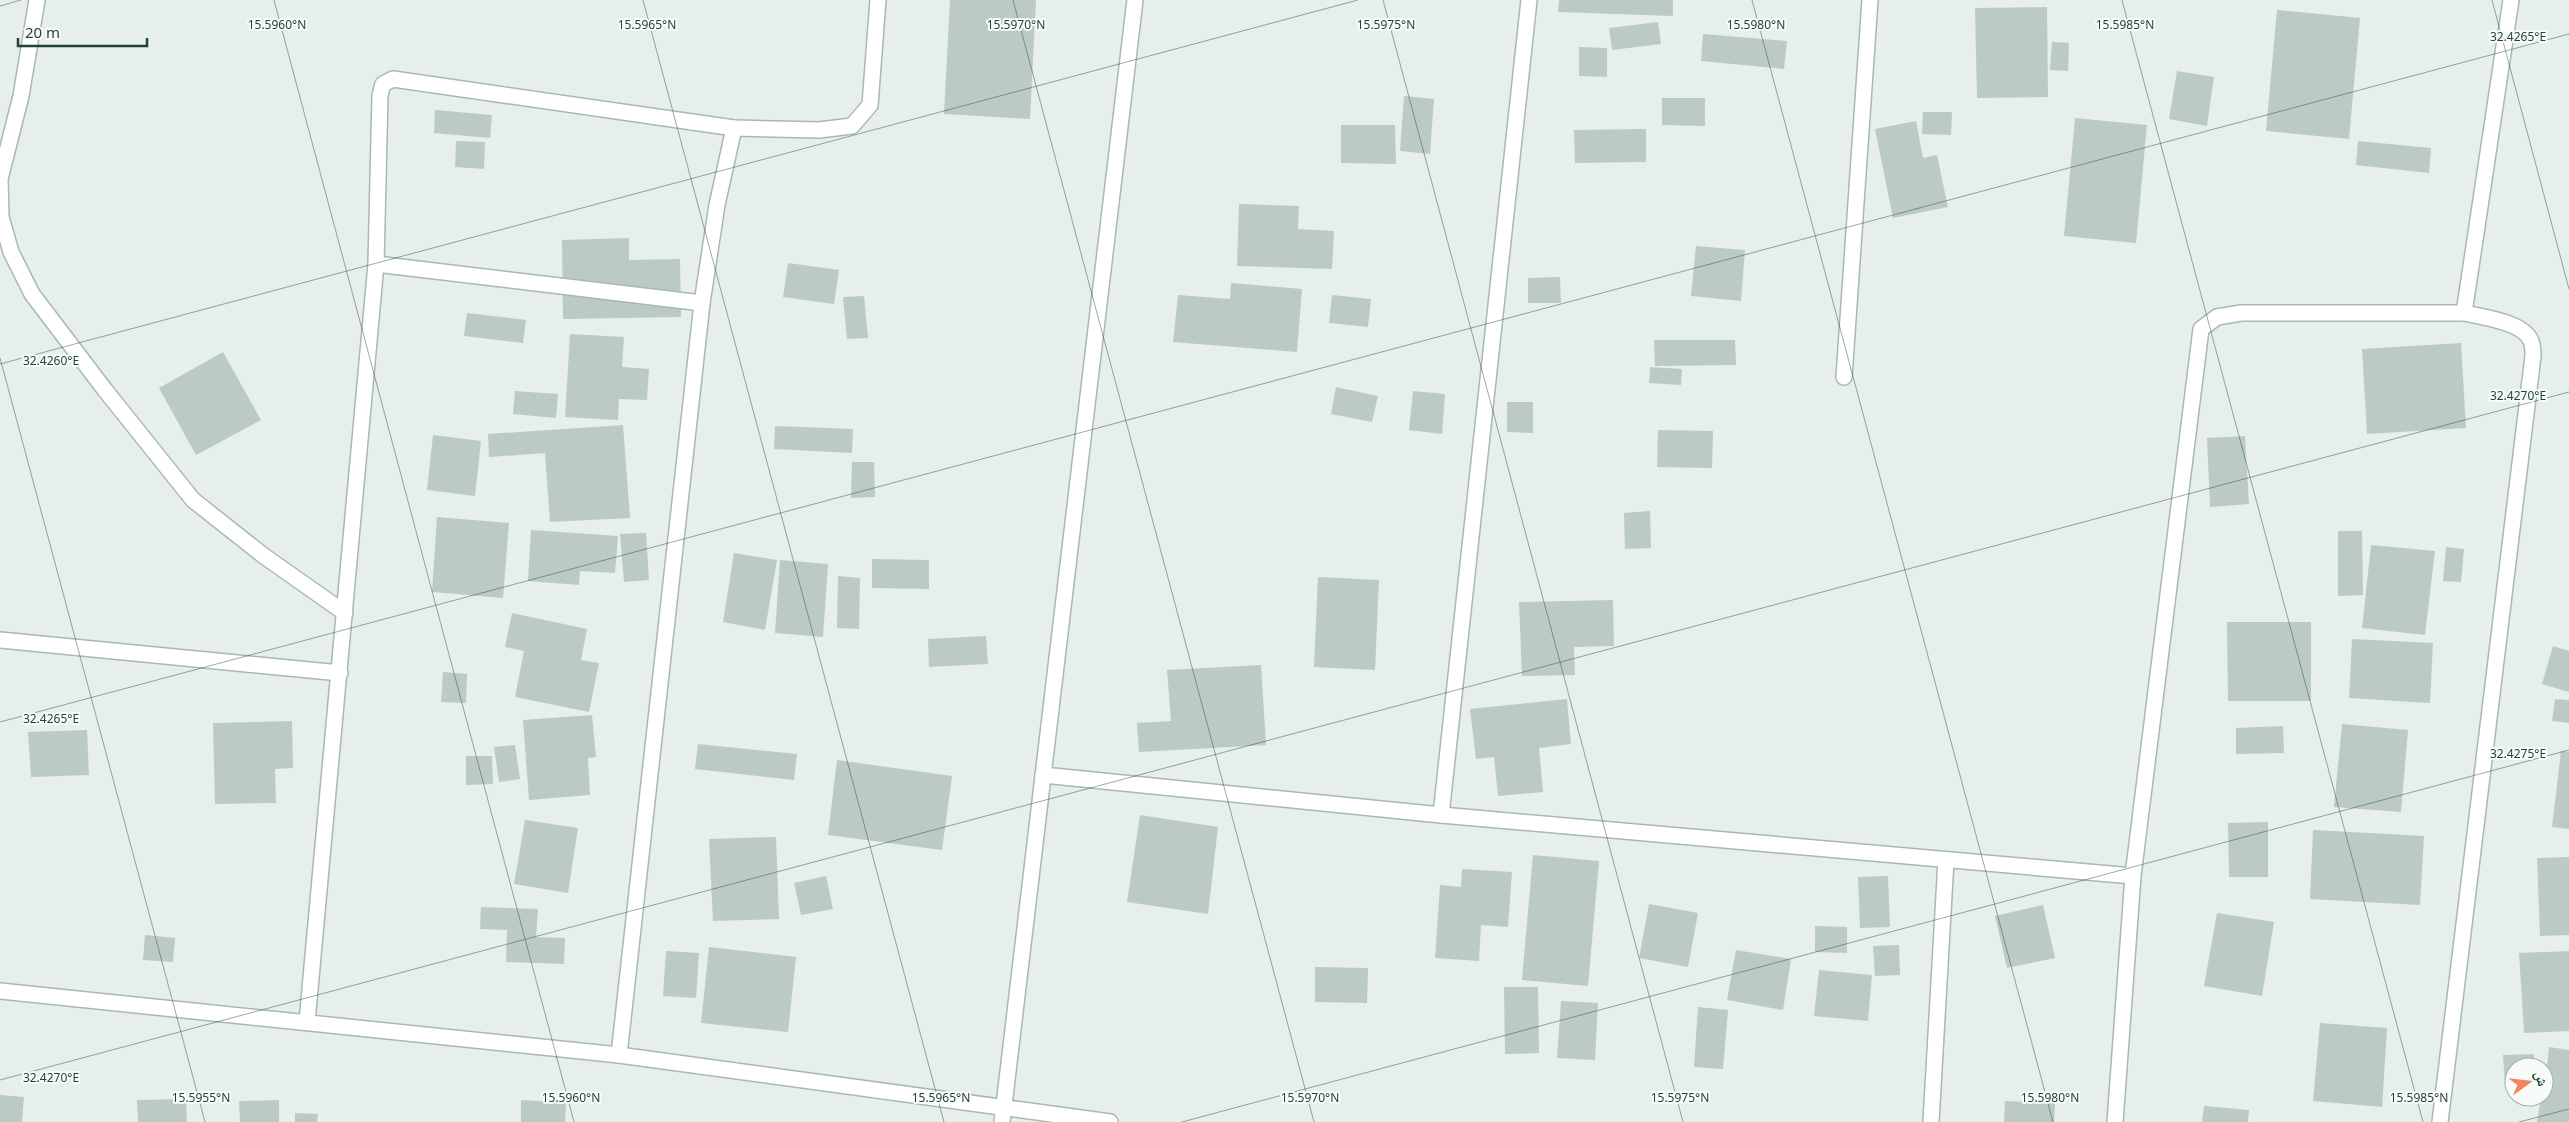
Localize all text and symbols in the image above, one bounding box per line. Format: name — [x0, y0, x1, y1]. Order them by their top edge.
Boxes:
scale bar — [18, 15, 146, 47]
text: 15.5960°N — [248, 16, 306, 33]
text: 15.5965°N — [618, 16, 676, 33]
text: 15.5970°N — [987, 16, 1045, 33]
text: 15.5975°N — [1357, 16, 1415, 33]
text: 15.5980°N — [1727, 16, 1785, 33]
text: 15.5985°N — [2096, 16, 2154, 33]
text: 20 m — [25, 22, 60, 42]
text: 32.4265°E — [2490, 28, 2546, 45]
text: 32.4260°E — [23, 352, 79, 369]
text: 32.4270°E — [2490, 387, 2546, 404]
text: 32.4265°E — [23, 710, 79, 727]
text: 32.4275°E — [2490, 745, 2546, 762]
north arrow — [2504, 1057, 2554, 1107]
text: 32.4270°E — [23, 1069, 79, 1086]
text: ش — [2531, 1069, 2553, 1088]
text: 15.5955°N — [172, 1089, 230, 1106]
text: 15.5960°N — [542, 1089, 600, 1106]
text: 15.5965°N — [912, 1089, 970, 1106]
text: 15.5970°N — [1281, 1089, 1339, 1106]
text: 15.5975°N — [1651, 1089, 1709, 1106]
text: 15.5980°N — [2021, 1089, 2079, 1106]
text: 15.5985°N — [2390, 1089, 2448, 1106]

